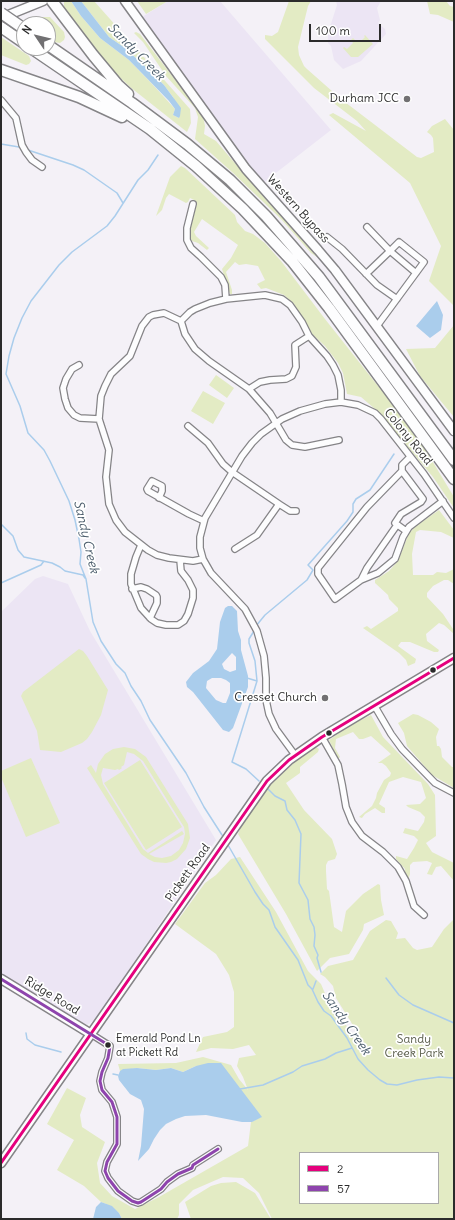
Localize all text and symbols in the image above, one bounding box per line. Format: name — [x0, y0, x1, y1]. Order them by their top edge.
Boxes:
north arrow — [16, 16, 56, 56]
scale bar — [311, 16, 383, 42]
water label: Sandy Creek — [104, 20, 168, 84]
text: N — [19, 23, 35, 37]
text: 100 m — [316, 23, 350, 38]
place label: Durham JCC — [330, 92, 399, 106]
marker: Durham JCC — [402, 94, 412, 104]
street label: Western Bypass — [264, 172, 332, 246]
street label: Colony Road — [381, 406, 435, 468]
water label: Sandy Creek — [70, 499, 102, 575]
unlabelled marker — [428, 665, 438, 675]
place label: Cresset Church — [234, 691, 317, 705]
marker: Cresset Church — [320, 693, 330, 703]
unlabelled marker — [324, 728, 334, 738]
street label: Pickett Road — [163, 841, 213, 905]
street label: Ridge Road — [22, 974, 82, 1018]
water label: Sandy Creek — [318, 988, 374, 1058]
place label: Emerald Pond Ln at Pickett Rd — [116, 1032, 201, 1058]
park label: Sandy Creek Park — [384, 1033, 444, 1061]
marker: Emerald Pond Ln at Pickett Rd — [103, 1040, 113, 1050]
legend — [299, 1152, 439, 1204]
text: 2 — [337, 1161, 344, 1176]
text: 57 — [337, 1181, 350, 1196]

